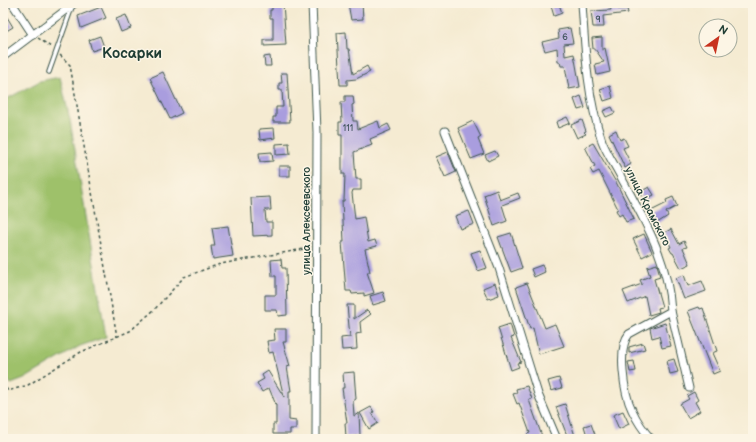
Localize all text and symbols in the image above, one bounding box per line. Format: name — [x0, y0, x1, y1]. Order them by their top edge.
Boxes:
house number: 9 — [595, 14, 601, 25]
north arrow — [698, 18, 738, 58]
text: N — [716, 22, 730, 38]
house number: 6 — [562, 32, 568, 43]
district label: Косарки — [102, 44, 162, 63]
house number: 111 — [343, 123, 353, 134]
street label: улица Крамского — [622, 164, 673, 248]
street label: улица Алексеевского — [300, 167, 313, 275]

